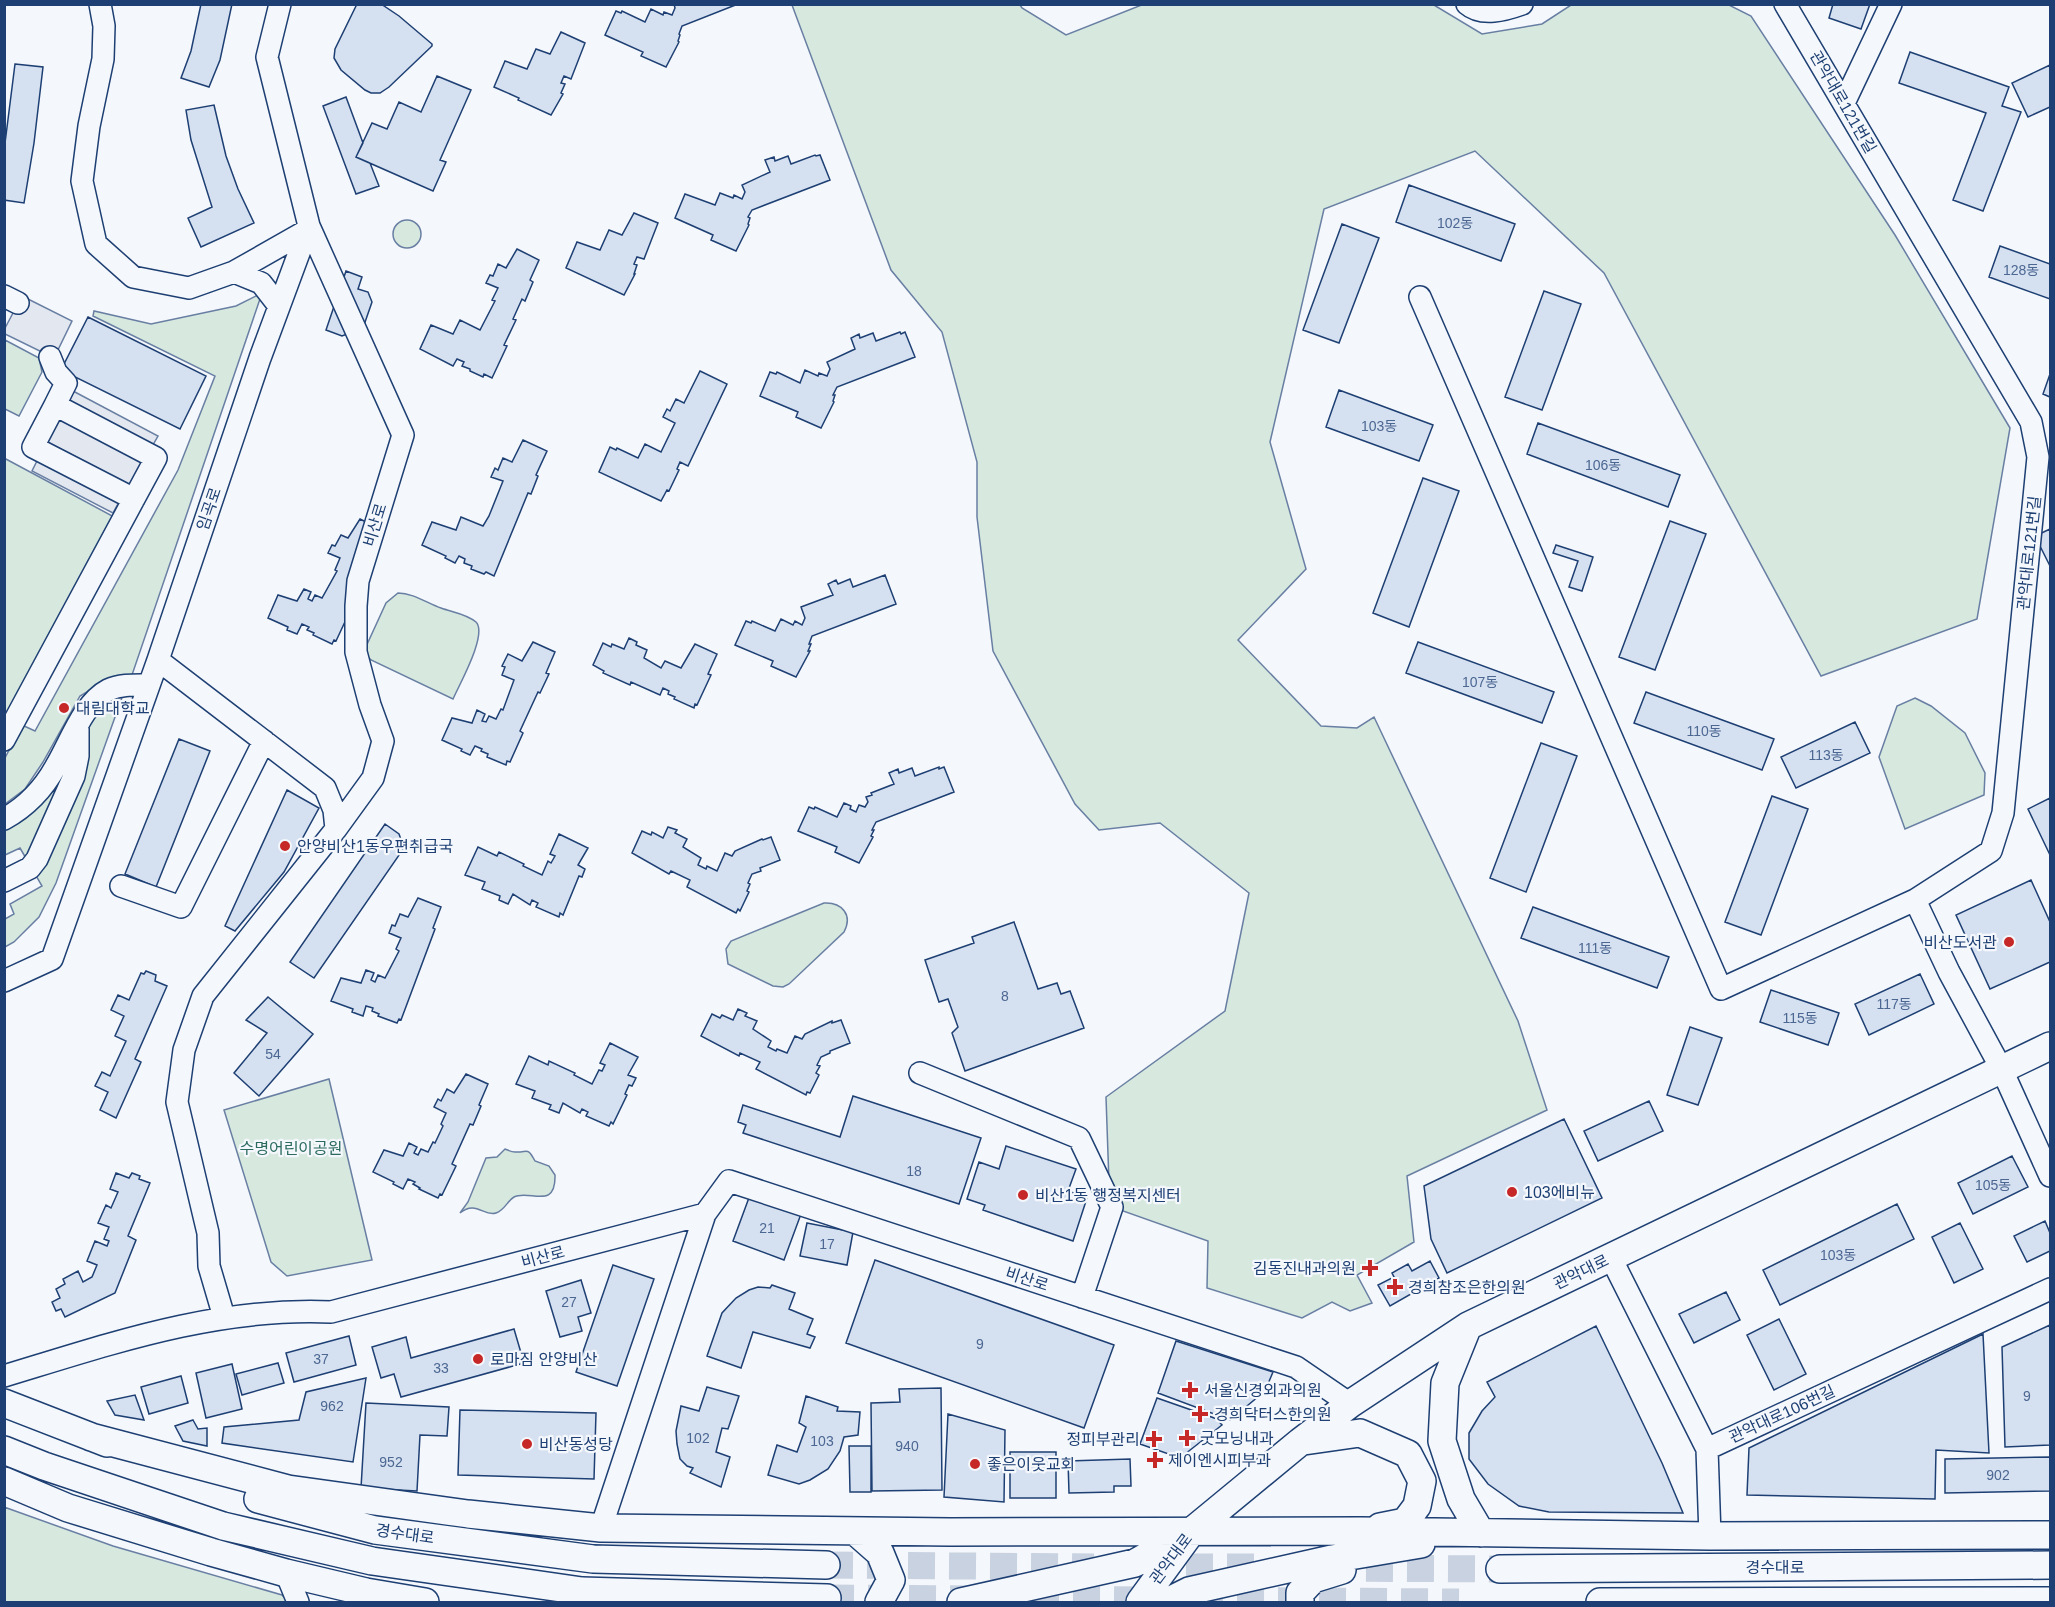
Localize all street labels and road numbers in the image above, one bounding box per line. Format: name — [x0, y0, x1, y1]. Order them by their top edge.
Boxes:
street label: 관악대로121번길 — [1807, 48, 1879, 156]
street label: 임곡로 — [194, 485, 224, 533]
street label: 관악대로121번길 — [2015, 495, 2043, 611]
street label: 비산로 — [360, 501, 390, 549]
street label: 비산로 — [519, 1243, 567, 1271]
street label: 관악대로 — [1551, 1251, 1611, 1293]
street label: 비산로 — [1003, 1264, 1051, 1294]
street label: 관악대로106번길 — [1726, 1382, 1838, 1446]
street label: 경수대로 — [375, 1521, 436, 1547]
street label: 관악대로 — [1146, 1530, 1196, 1588]
street label: 경수대로 — [1746, 1559, 1805, 1576]

